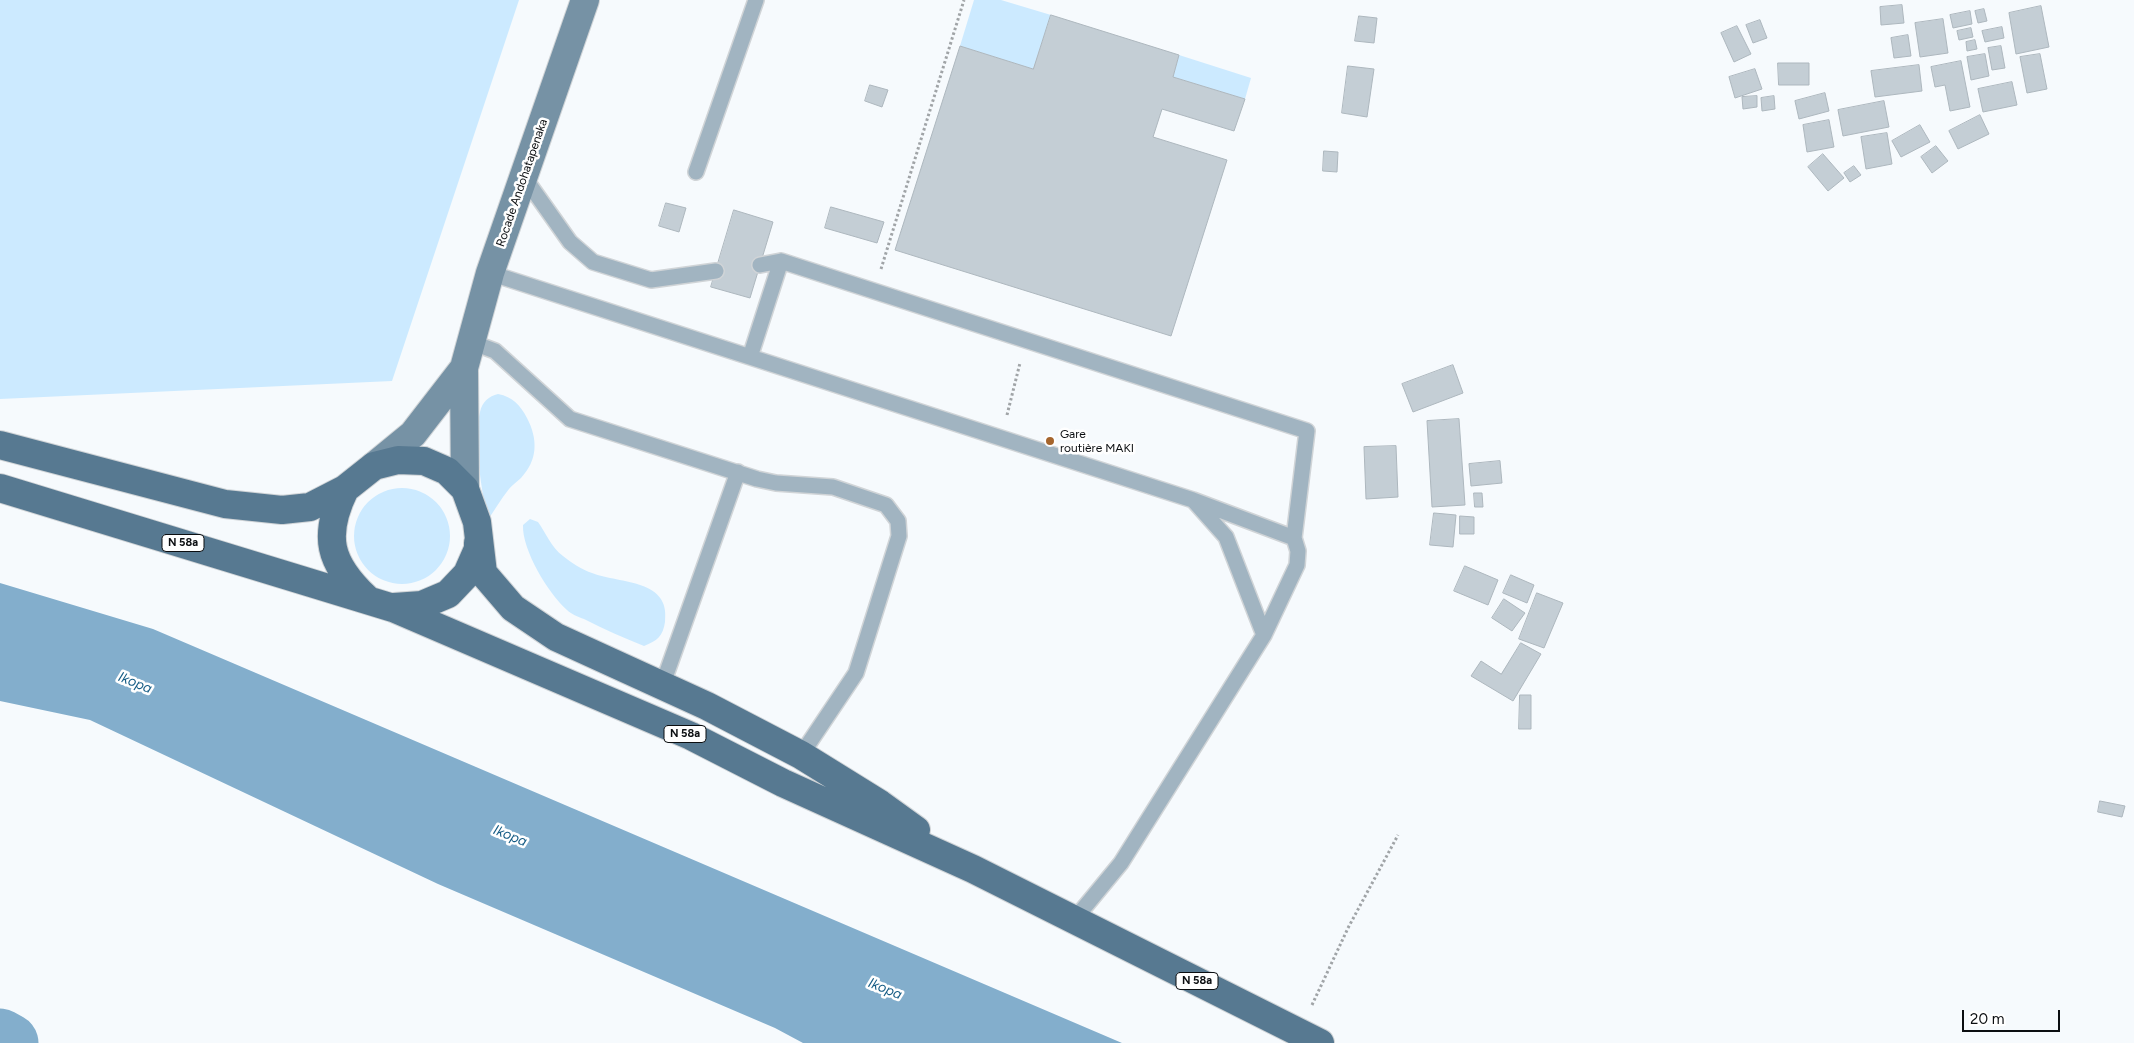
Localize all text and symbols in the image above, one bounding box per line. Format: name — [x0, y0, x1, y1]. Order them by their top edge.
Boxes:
street label: Rocade Andohatapenaka — [493, 117, 551, 249]
place label: Gare routière MAKI — [1060, 427, 1134, 455]
marker: Gare routière MAKI — [1044, 435, 1056, 447]
road number: N 58a — [162, 534, 204, 552]
water label: Ikopa — [116, 669, 154, 697]
road number: N 58a — [664, 726, 706, 742]
water label: Ikopa — [491, 822, 529, 850]
road number: N 58a — [1176, 972, 1218, 989]
water label: Ikopa — [866, 975, 904, 1003]
scale bar — [1964, 1000, 2062, 1032]
text: 20 m — [1970, 1010, 2004, 1028]

